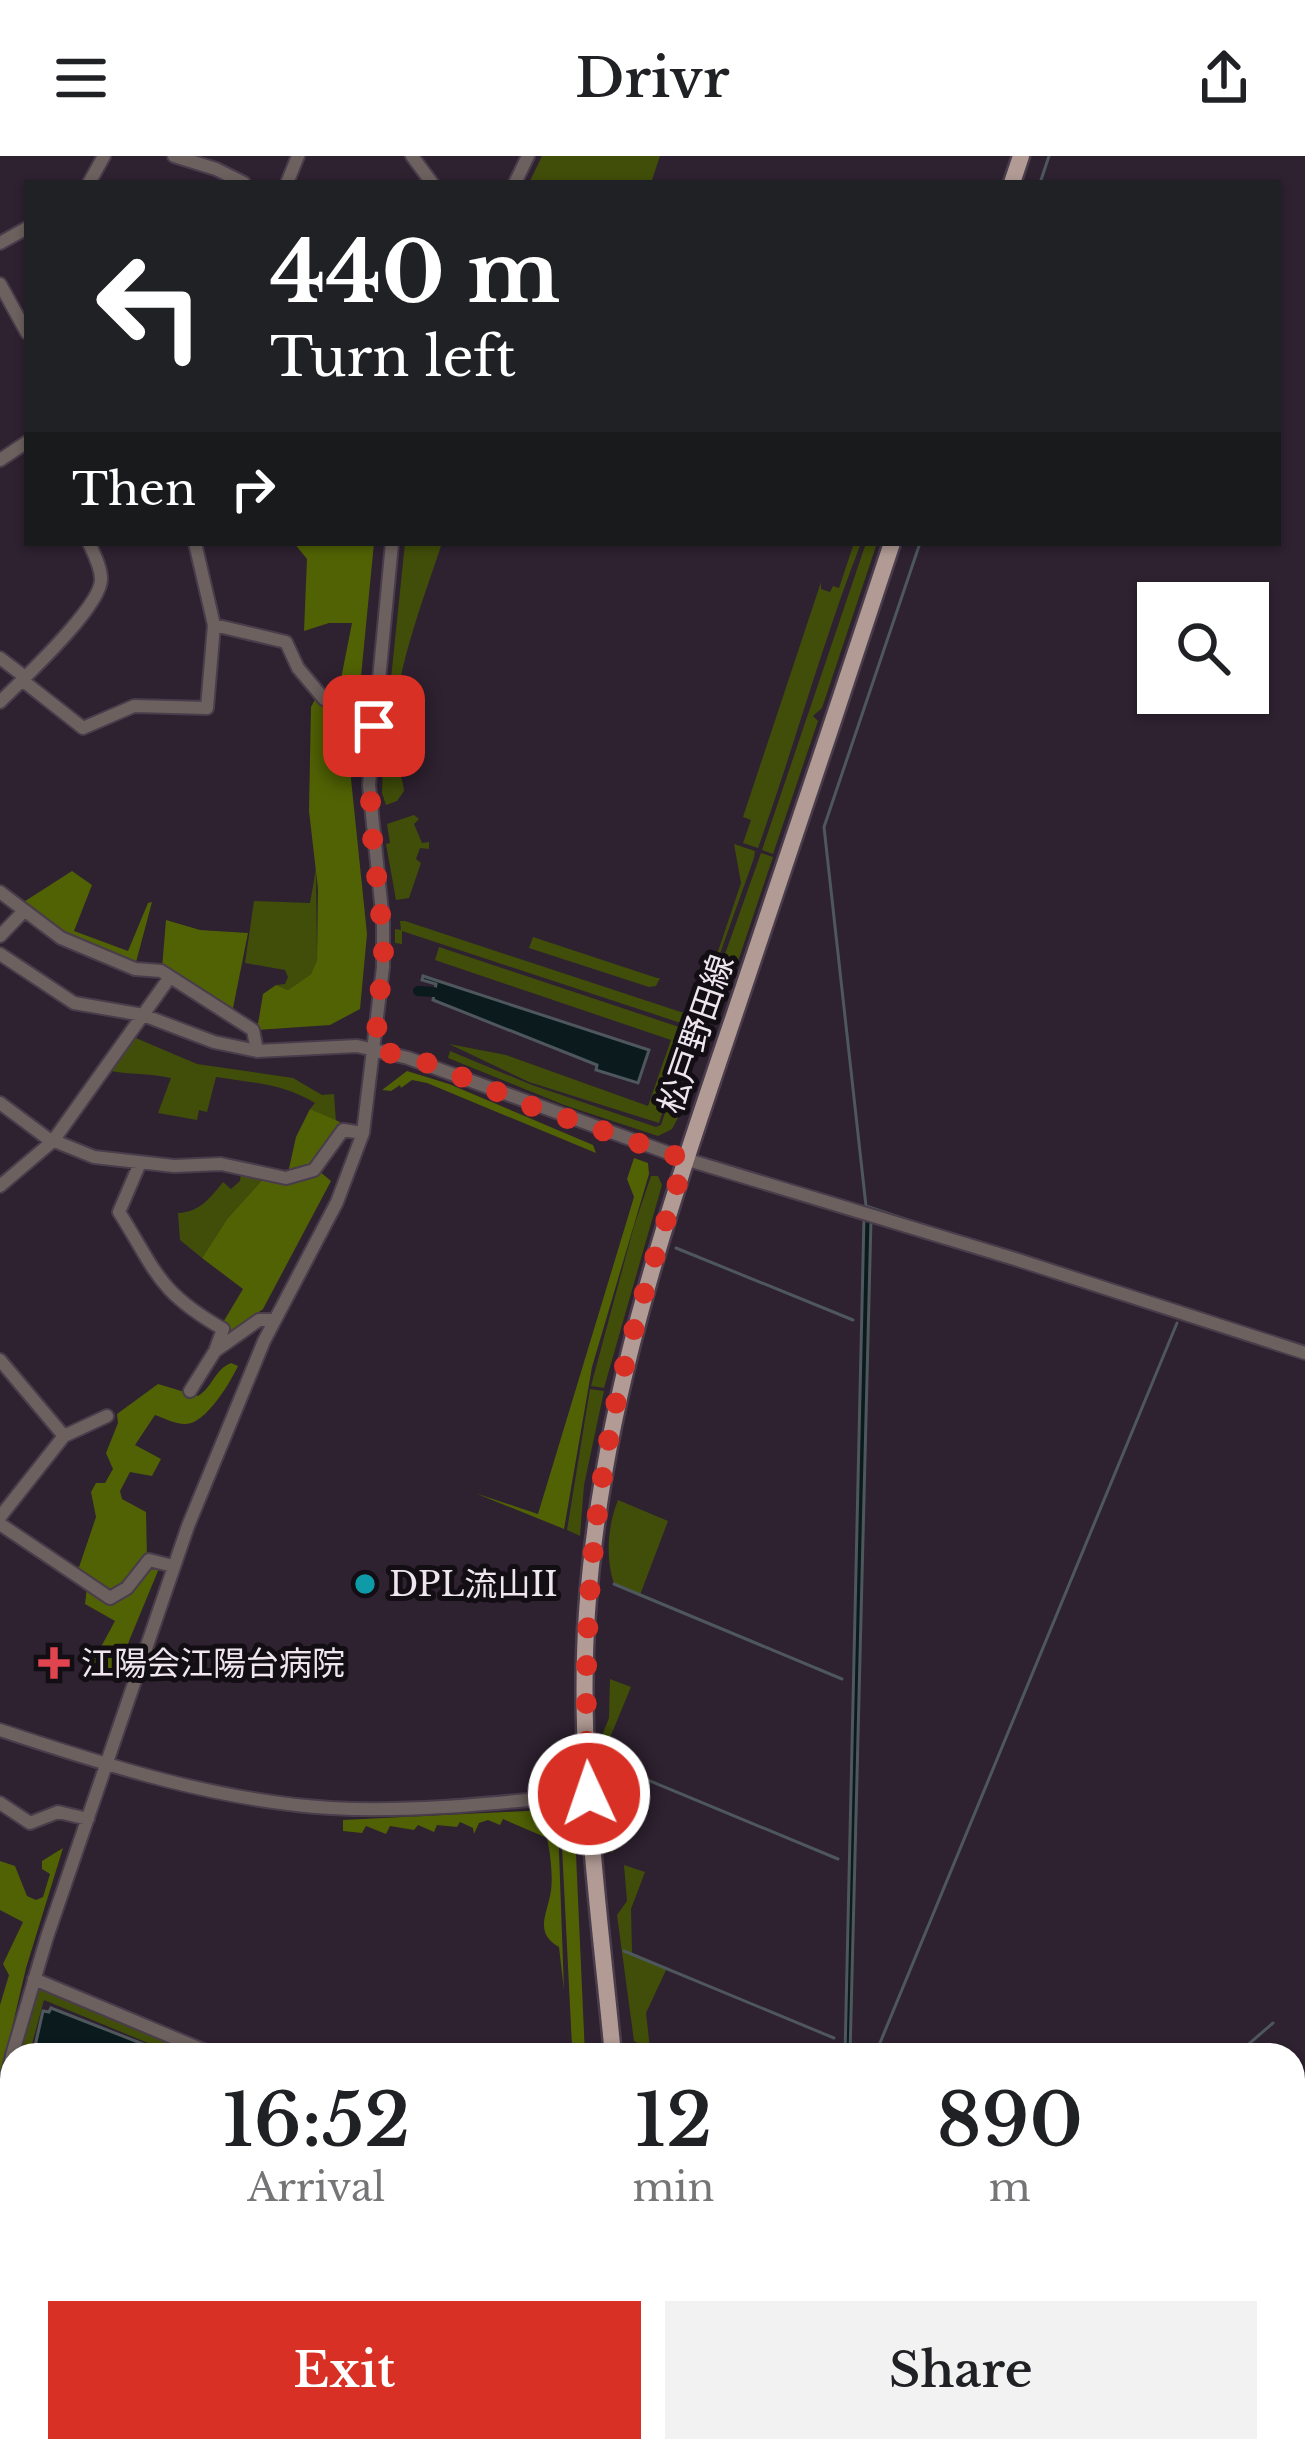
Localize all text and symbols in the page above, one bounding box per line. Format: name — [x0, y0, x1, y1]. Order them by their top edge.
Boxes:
icon: menu — [48, 45, 114, 111]
text: Drivr — [575, 45, 730, 112]
icon: share — [1191, 45, 1257, 111]
text: 440 m — [270, 221, 560, 325]
icon: left — [72, 228, 228, 384]
text: Turn left — [270, 324, 516, 391]
icon: right — [220, 456, 286, 522]
text: Then — [72, 461, 196, 517]
map controls — [1137, 582, 1269, 714]
button: search — [1137, 582, 1269, 714]
pin — [323, 675, 425, 777]
icon: arrive — [341, 693, 407, 759]
street label: 松戸野田線 — [650, 949, 742, 1119]
place label: DPL流山II — [389, 1564, 558, 1605]
marker: DPL流山II — [352, 1571, 378, 1597]
place label: 江陽会江陽台病院 — [81, 1643, 345, 1684]
marker: 江陽会江陽台病院 — [38, 1647, 70, 1679]
position arrow — [526, 1731, 652, 1857]
text: 16:52 — [222, 2076, 410, 2165]
text: 12 — [635, 2076, 712, 2165]
text: 890 — [937, 2076, 1083, 2165]
text: Arrival — [247, 2163, 385, 2212]
text: min — [632, 2163, 714, 2212]
text: m — [989, 2163, 1031, 2212]
button: Exit — [48, 2301, 641, 2439]
button: Share — [665, 2301, 1257, 2439]

